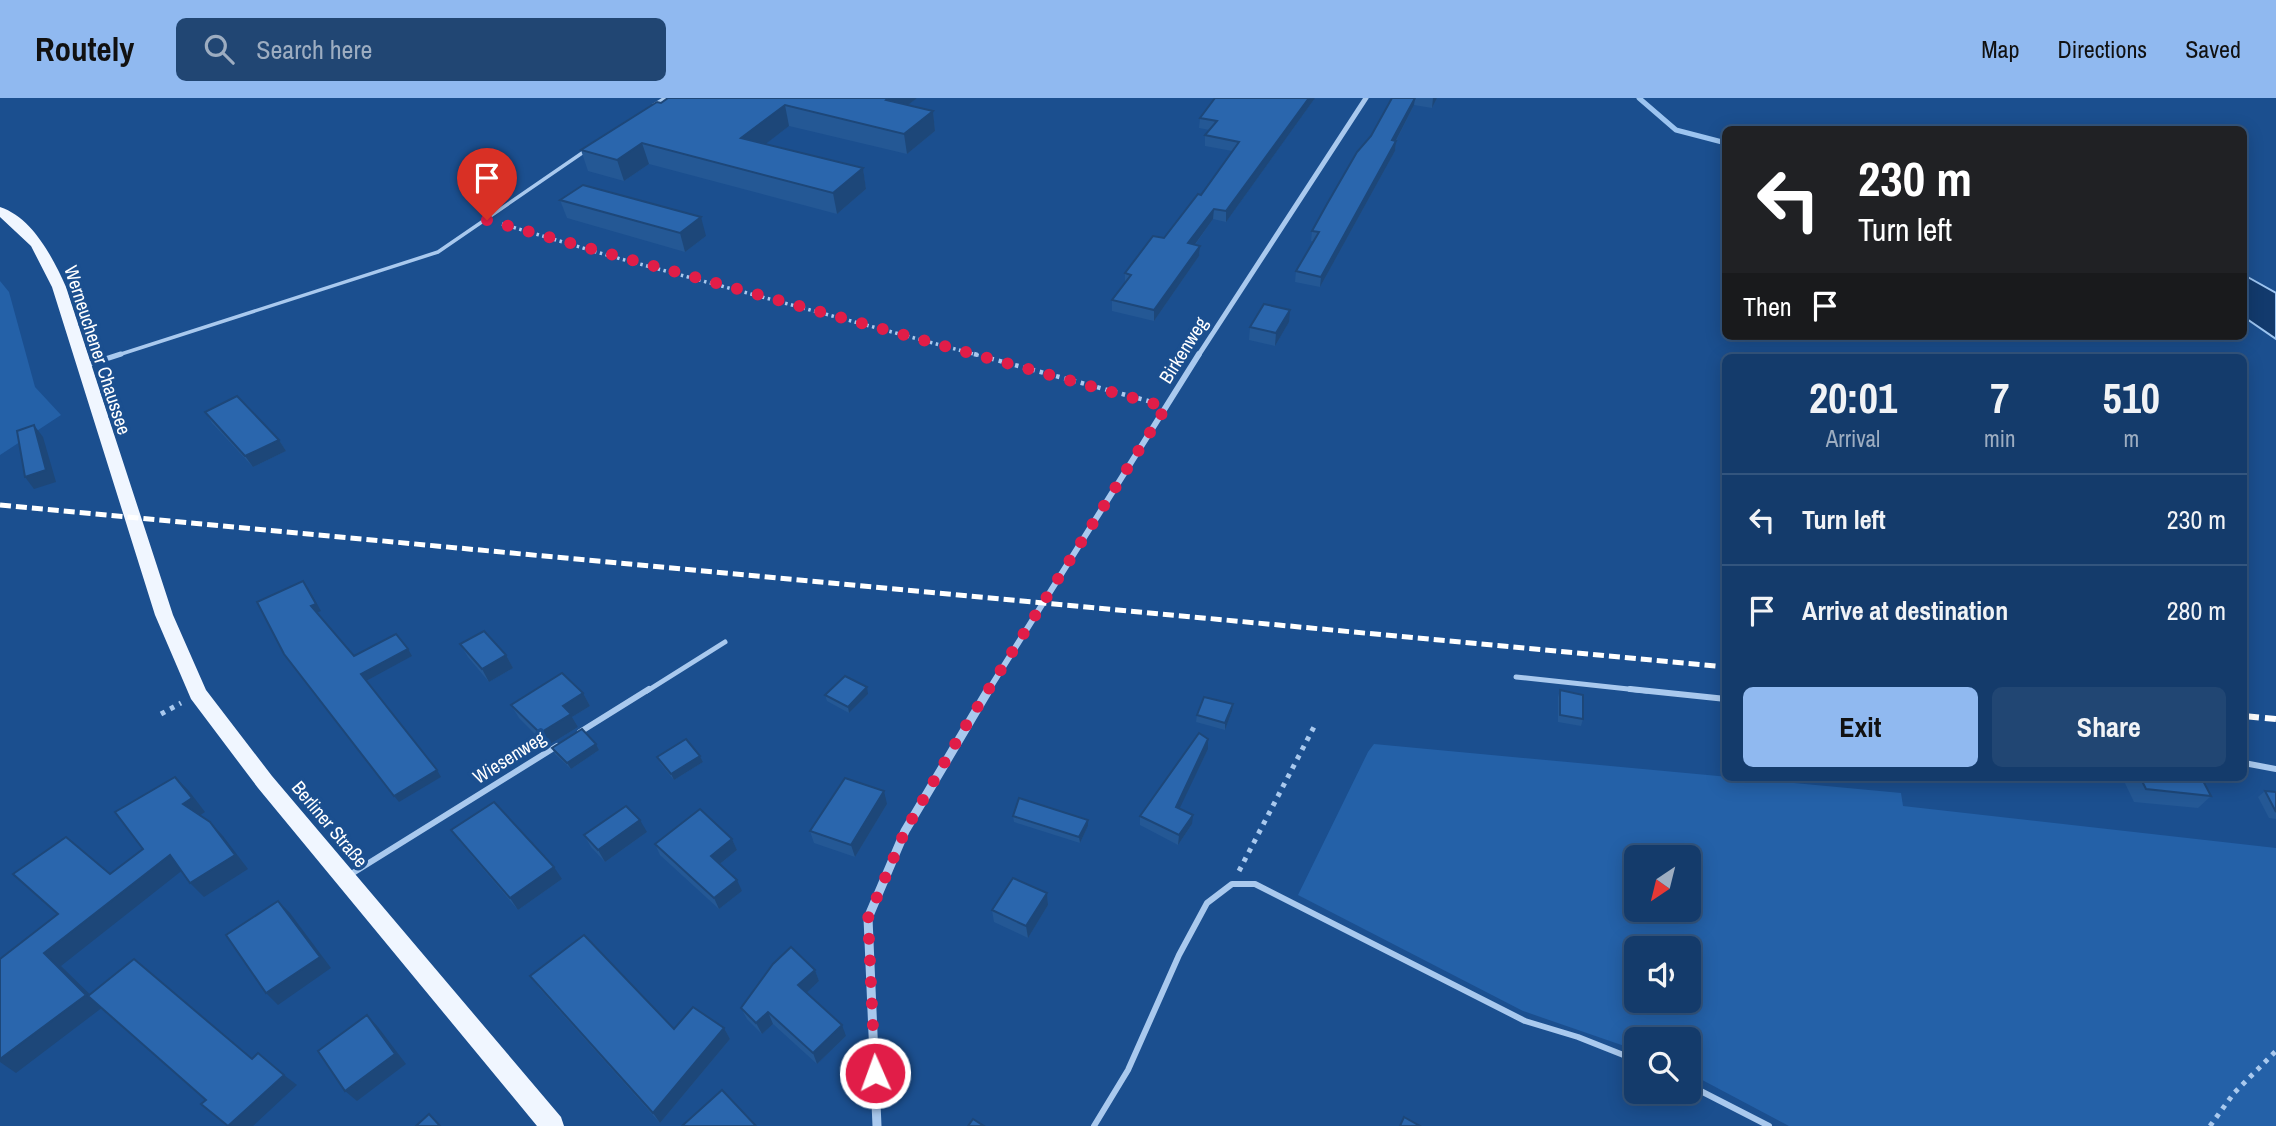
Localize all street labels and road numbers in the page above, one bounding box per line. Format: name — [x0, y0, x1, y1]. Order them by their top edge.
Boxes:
street label: Werneuchener Chaussee — [58, 262, 138, 438]
street label: Birkenweg — [1152, 312, 1214, 388]
street label: Wiesenweg — [468, 724, 551, 790]
street label: Berliner Straße — [286, 775, 374, 873]

